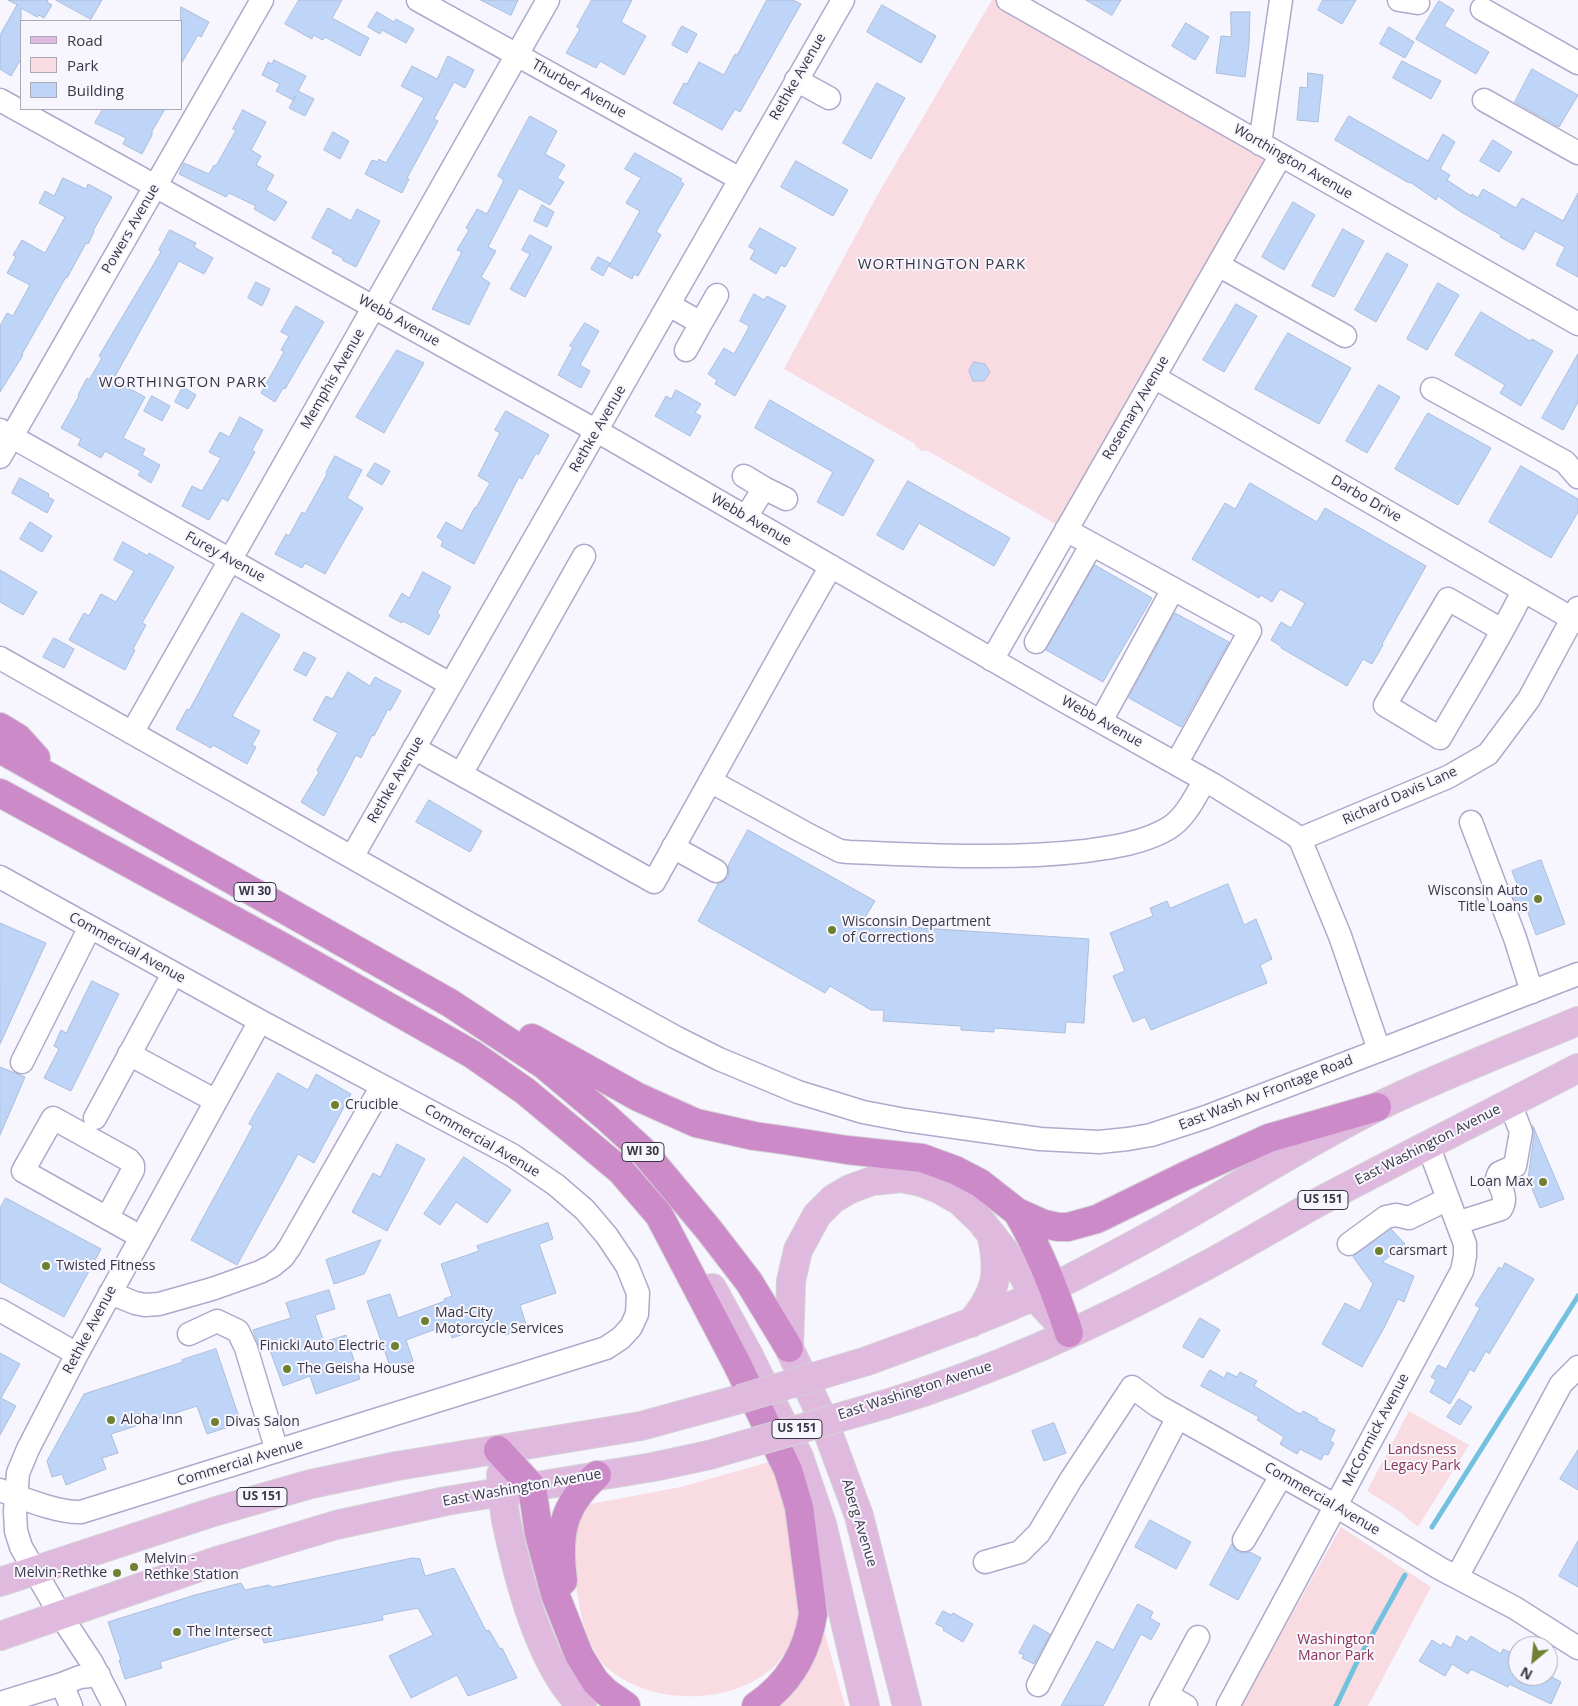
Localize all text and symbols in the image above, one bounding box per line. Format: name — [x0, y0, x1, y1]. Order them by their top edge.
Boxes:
legend — [20, 20, 182, 110]
text: Road — [67, 30, 103, 50]
street label: Rethke Avenue — [766, 31, 830, 123]
text: Park — [67, 55, 98, 75]
street label: Thurber Avenue — [529, 56, 629, 122]
text: Building — [67, 80, 124, 100]
street label: Worthington Avenue — [1230, 121, 1356, 203]
street label: Powers Avenue — [99, 181, 163, 277]
district label: WORTHINGTON PARK — [856, 256, 1028, 274]
street label: Webb Avenue — [355, 292, 443, 350]
street label: Memphis Avenue — [297, 326, 369, 432]
street label: Rosemary Avenue — [1099, 353, 1173, 463]
district label: WORTHINGTON PARK — [97, 374, 269, 392]
street label: Rethke Avenue — [566, 383, 630, 475]
street label: Darbo Drive — [1328, 472, 1404, 526]
street label: Webb Avenue — [708, 490, 794, 550]
street label: Furey Avenue — [182, 528, 268, 586]
street label: Webb Avenue — [1058, 693, 1146, 751]
street label: Rethke Avenue — [364, 734, 428, 826]
street label: Richard Davis Lane — [1340, 763, 1460, 829]
road number: WI 30 — [234, 882, 276, 902]
place label: Wisconsin Auto Title Loans — [1428, 883, 1528, 916]
marker: Wisconsin Auto Title Loans — [1532, 893, 1544, 905]
street label: Commercial Avenue — [66, 909, 188, 987]
place label: Wisconsin Department of Corrections — [842, 914, 991, 946]
marker: Wisconsin Department of Corrections — [826, 924, 838, 936]
street label: East Wash Av Frontage Road — [1177, 1052, 1355, 1134]
place label: Crucible — [345, 1097, 398, 1113]
marker: Crucible — [329, 1099, 341, 1111]
street label: Commercial Avenue — [421, 1101, 543, 1181]
street label: East Washington Avenue — [1352, 1101, 1504, 1189]
road number: WI 30 — [622, 1142, 664, 1162]
place label: Loan Max — [1470, 1174, 1533, 1190]
marker: Loan Max — [1537, 1176, 1549, 1188]
road number: US 151 — [1298, 1190, 1348, 1210]
place label: carsmart — [1389, 1243, 1447, 1259]
marker: carsmart — [1373, 1245, 1385, 1257]
place label: Twisted Fitness — [56, 1258, 155, 1274]
marker: Twisted Fitness — [40, 1260, 52, 1272]
street label: Rethke Avenue — [60, 1283, 120, 1377]
place label: Mad-City Motorcycle Services — [435, 1305, 564, 1338]
marker: Mad-City Motorcycle Services — [419, 1315, 431, 1327]
place label: Finicki Auto Electric — [260, 1338, 385, 1354]
marker: Finicki Auto Electric — [389, 1340, 401, 1352]
street label: East Washington Avenue — [836, 1358, 994, 1424]
place label: The Geisha House — [297, 1361, 415, 1377]
marker: The Geisha House — [281, 1363, 293, 1375]
street label: McCormick Avenue — [1339, 1371, 1413, 1489]
place label: Aloha Inn — [121, 1412, 183, 1428]
marker: Aloha Inn — [105, 1414, 117, 1426]
place label: Divas Salon — [225, 1414, 300, 1430]
marker: Divas Salon — [209, 1416, 221, 1428]
road number: US 151 — [772, 1420, 822, 1438]
street label: Commercial Avenue — [175, 1436, 305, 1490]
park label: Landsness Legacy Park — [1383, 1442, 1461, 1474]
street label: Commercial Avenue — [1261, 1459, 1383, 1539]
street label: East Washington Avenue — [441, 1466, 603, 1510]
street label: Aberg Avenue — [838, 1477, 880, 1569]
road number: US 151 — [237, 1488, 287, 1506]
place label: Melvin - Rethke Station — [144, 1551, 239, 1584]
marker: Melvin - Rethke Station — [128, 1561, 140, 1573]
place label: Melvin-Rethke — [14, 1565, 107, 1581]
marker: Melvin-Rethke — [111, 1567, 123, 1579]
place label: The Intersect — [187, 1624, 272, 1640]
marker: The Intersect — [171, 1626, 183, 1638]
park label: Washington Manor Park — [1297, 1632, 1375, 1664]
north arrow — [1508, 1636, 1558, 1686]
text: N — [1517, 1663, 1536, 1685]

